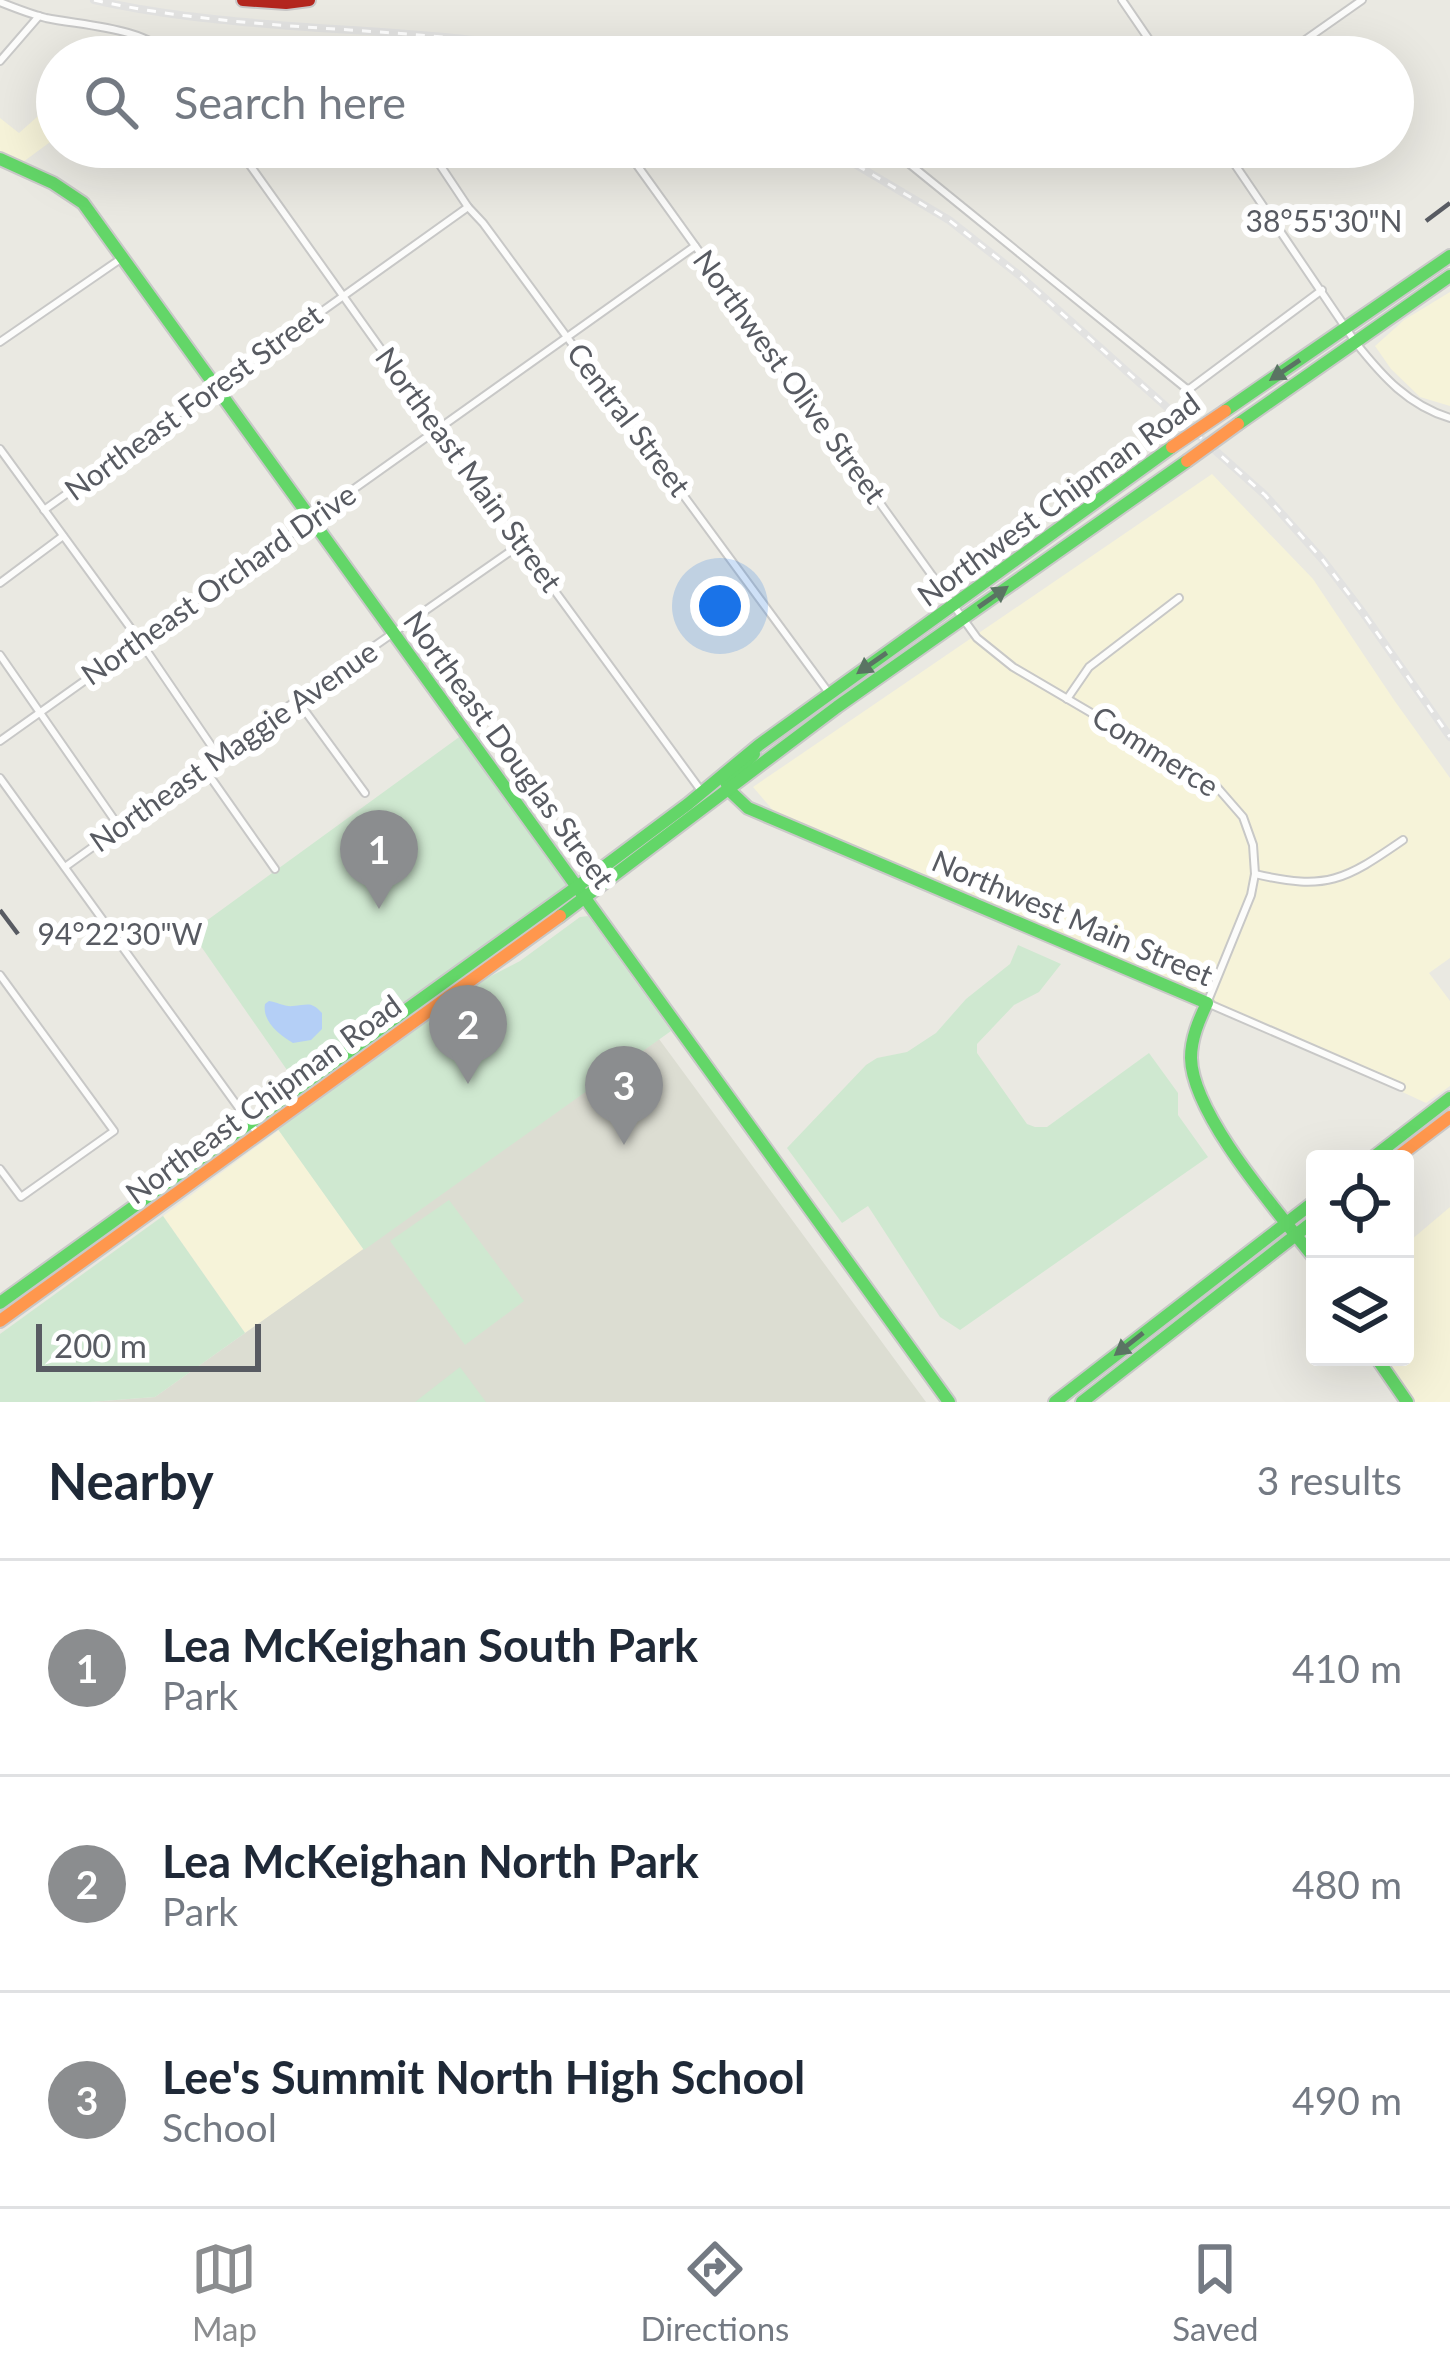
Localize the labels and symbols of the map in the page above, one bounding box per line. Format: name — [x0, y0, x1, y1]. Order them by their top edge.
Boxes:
text: 38°55'30"N — [1246, 202, 1402, 238]
street label: Northwest Olive Street — [687, 242, 895, 510]
street label: Northeast Forest Street — [57, 296, 329, 507]
street label: Central Street — [560, 335, 699, 503]
street label: Northeast Main Street — [369, 340, 570, 598]
one-way arrow — [1268, 358, 1301, 381]
street label: Northwest Chipman Road — [910, 384, 1206, 613]
street label: Northeast Orchard Drive — [74, 475, 362, 692]
your location — [690, 576, 750, 636]
one-way arrow — [977, 586, 1009, 609]
street label: Northeast Douglas Street — [397, 603, 622, 895]
street label: Northeast Maggie Avenue — [82, 632, 383, 858]
one-way arrow — [856, 651, 889, 674]
street label: Commerce — [1086, 697, 1226, 803]
pin: 1 — [340, 810, 418, 909]
street label: Northwest Main Street — [927, 842, 1219, 993]
text: 94°22'30"W — [37, 915, 203, 951]
pin: 2 — [429, 985, 507, 1084]
street label: Northeast Chipman Road — [118, 986, 407, 1210]
pin: 3 — [585, 1046, 663, 1145]
scale bar — [36, 1318, 261, 1371]
one-way arrow — [1114, 1331, 1145, 1356]

